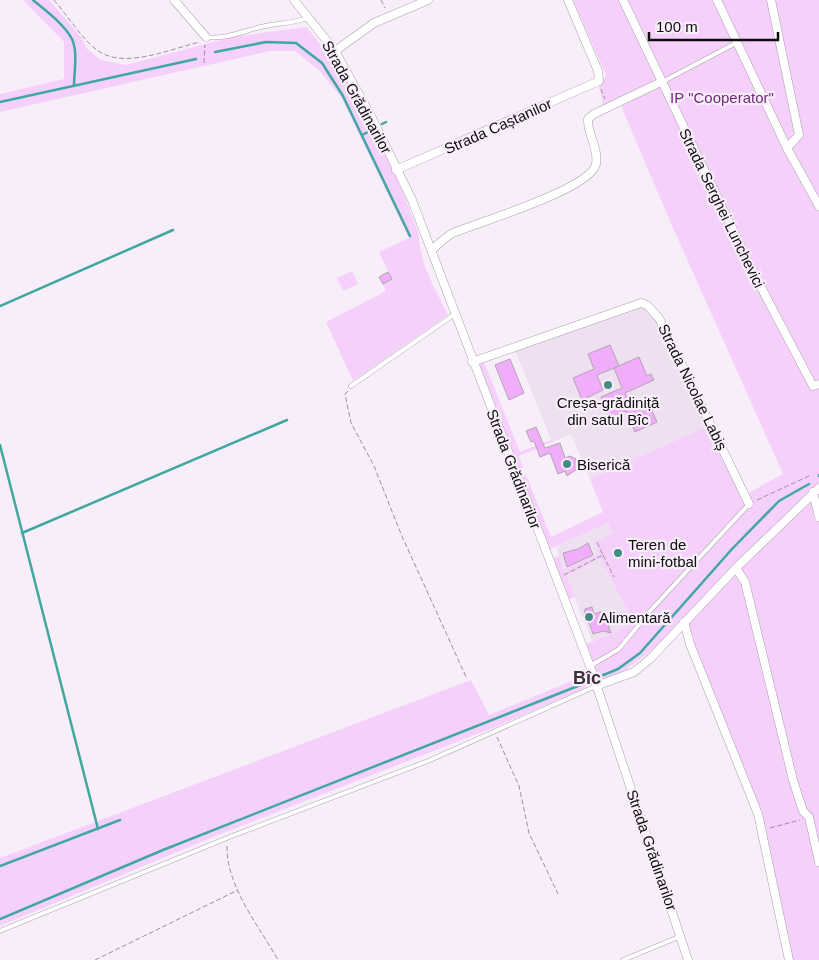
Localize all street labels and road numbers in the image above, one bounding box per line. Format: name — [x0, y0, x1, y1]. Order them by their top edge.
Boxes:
street label: Strada Grădinarilor — [319, 37, 395, 157]
street label: Strada Caștanilor — [442, 95, 554, 157]
street label: Strada Serghei Lunchevici — [676, 126, 768, 290]
street label: Strada Nicolae Labiș — [655, 321, 731, 453]
street label: Strada Grădinarilor — [483, 407, 545, 531]
street label: Strada Grădinarilor — [623, 787, 681, 913]

